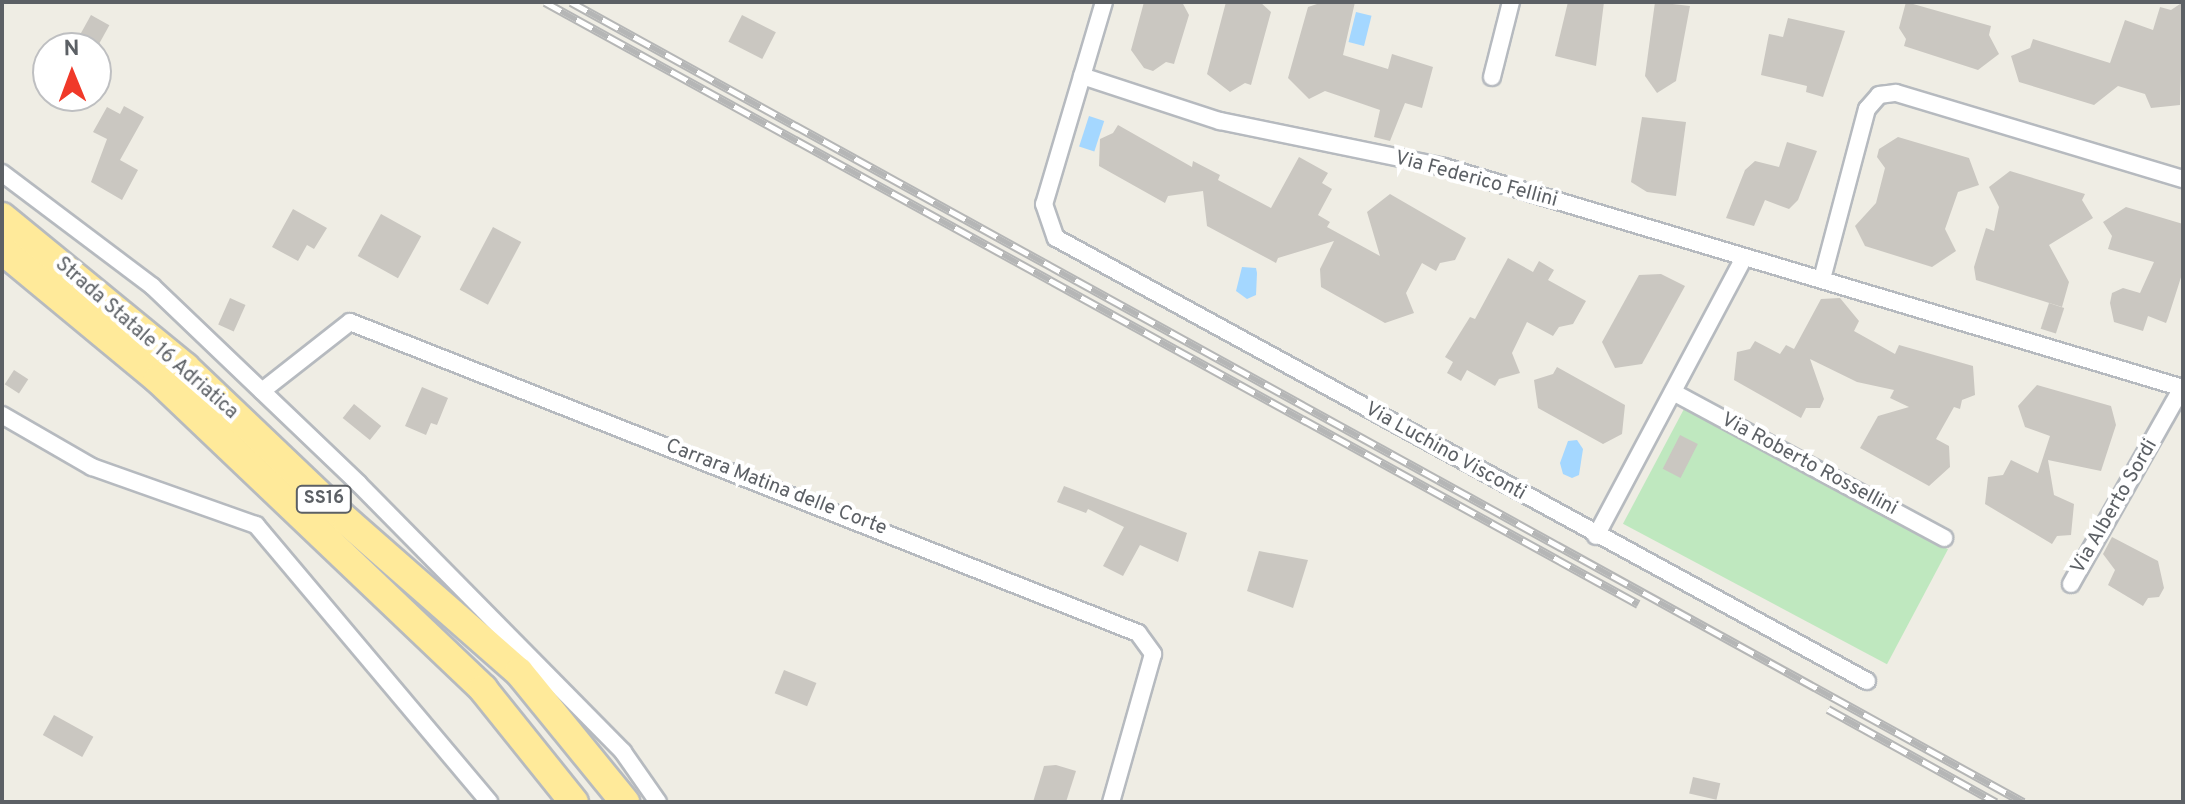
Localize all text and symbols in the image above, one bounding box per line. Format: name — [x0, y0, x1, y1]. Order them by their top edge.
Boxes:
north arrow — [32, 32, 112, 112]
text: N — [63, 36, 80, 63]
street label: Via Federico Fellini — [1392, 147, 1560, 213]
street label: Strada Statale 16 Adriatica — [49, 253, 243, 425]
street label: Via Luchino Visconti — [1360, 398, 1530, 506]
street label: Via Roberto Rossellini — [1717, 408, 1901, 522]
street label: Carrara Matina delle Corte — [662, 435, 890, 541]
street label: Via Alberto Sordi — [2067, 435, 2163, 579]
road number: SS16 — [294, 485, 354, 513]

